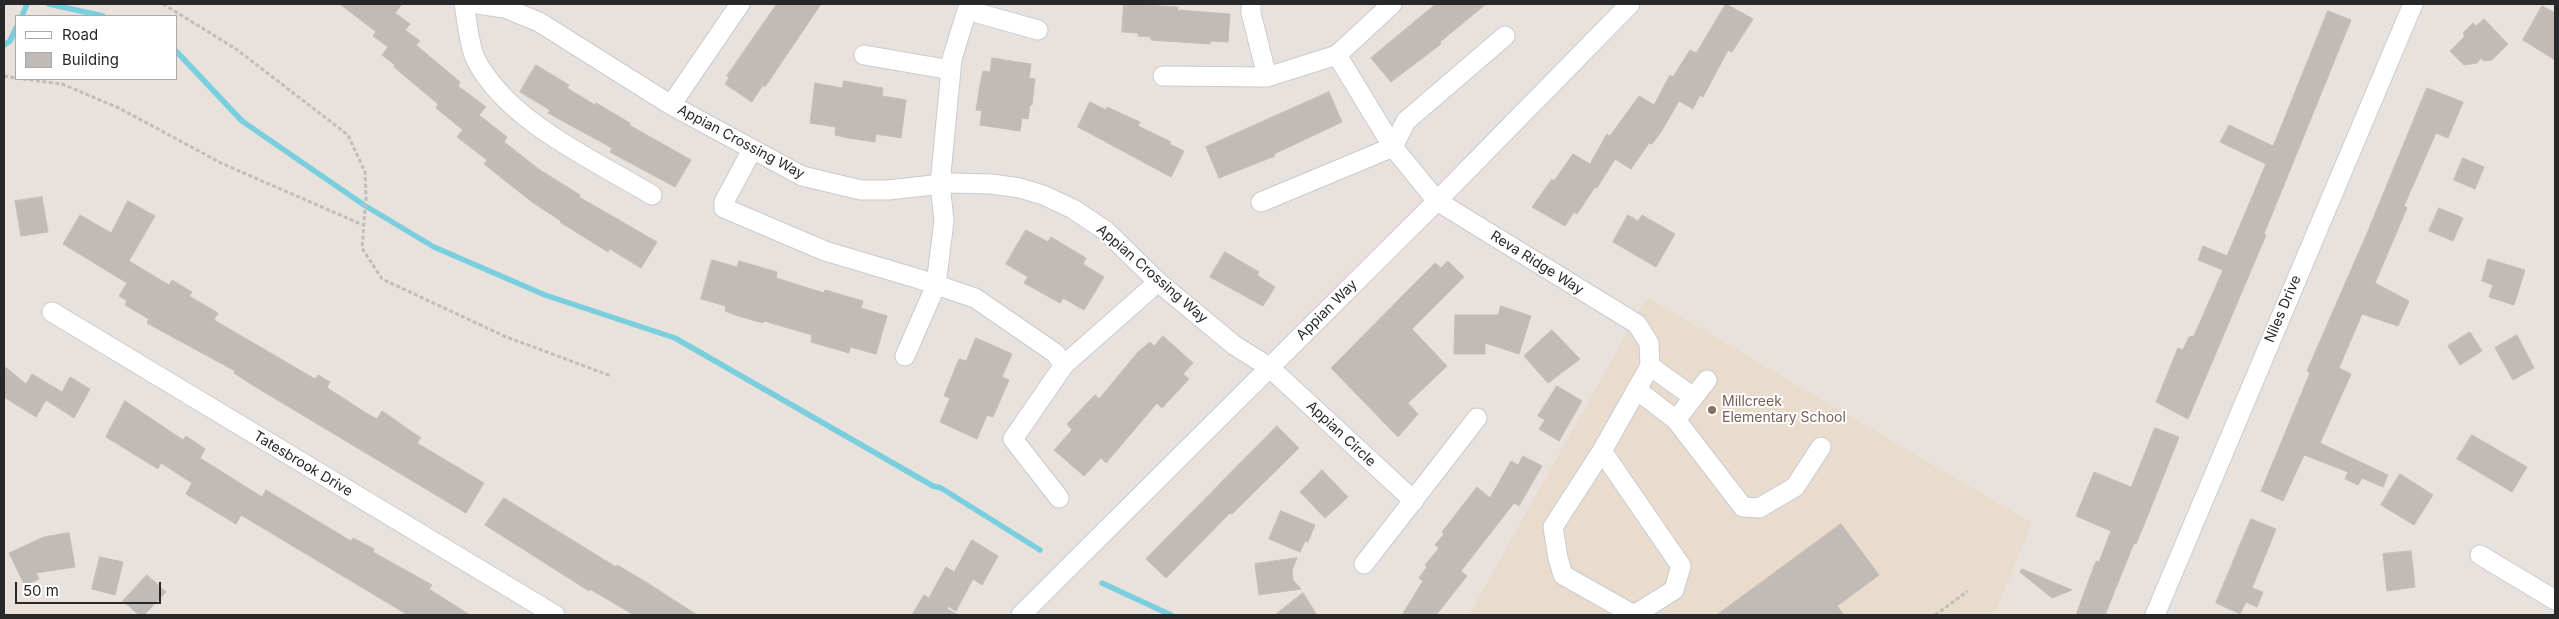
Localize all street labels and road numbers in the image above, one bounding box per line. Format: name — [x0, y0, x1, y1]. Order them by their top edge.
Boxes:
street label: Appian Crossing Way — [675, 101, 807, 183]
street label: Appian Crossing Way — [1093, 221, 1211, 327]
street label: Reva Ridge Way — [1487, 228, 1587, 298]
street label: Niles Drive — [2261, 273, 2305, 345]
street label: Appian Way — [1293, 276, 1361, 344]
street label: Appian Circle — [1303, 398, 1379, 470]
street label: Tatesbrook Drive — [250, 428, 356, 500]

